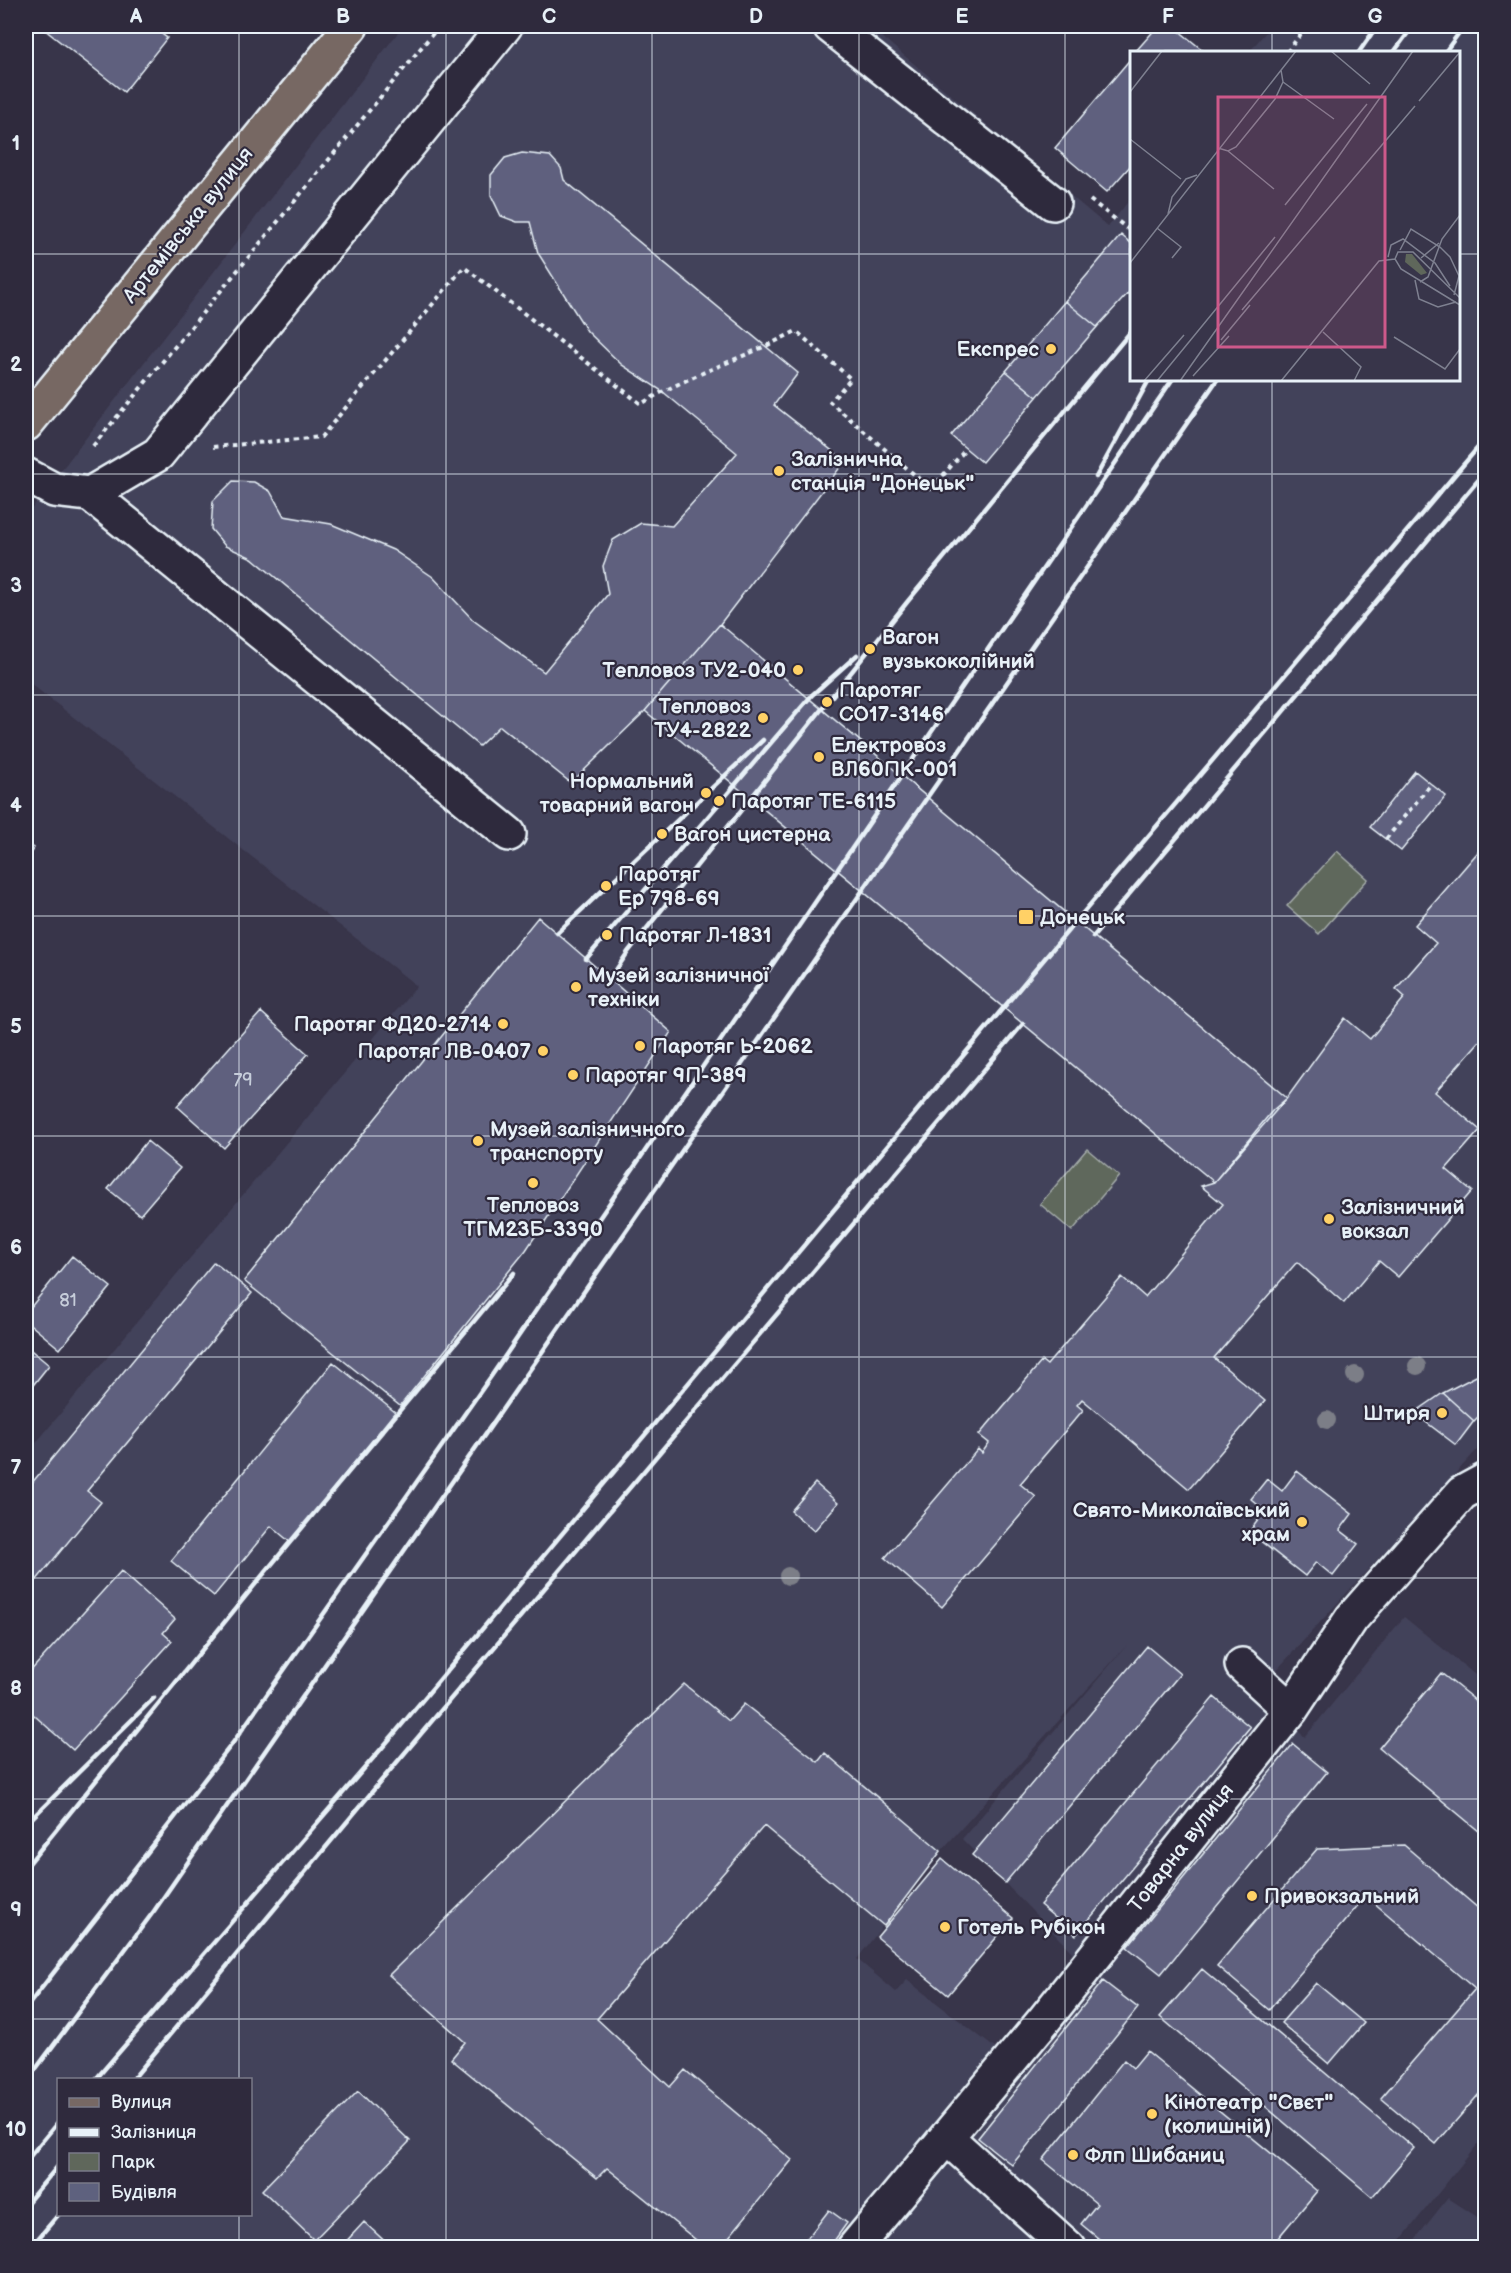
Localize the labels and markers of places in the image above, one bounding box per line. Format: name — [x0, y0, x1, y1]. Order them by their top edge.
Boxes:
place label: Експрес — [956, 337, 1039, 362]
marker: Експрес — [1044, 342, 1058, 356]
place label: Залізнична станція "Донецьк" — [791, 447, 974, 496]
marker: Залізнична станція "Донецьк" — [772, 464, 786, 478]
place label: Вагон вузькоколійний — [882, 625, 1035, 674]
marker: Вагон вузькоколійний — [863, 642, 877, 656]
place label: Тепловоз ТУ2-040 — [602, 658, 786, 683]
marker: Тепловоз ТУ2-040 — [791, 663, 805, 677]
place label: Паротяг СО17-3146 — [839, 678, 944, 727]
place label: Тепловоз ТУ4-2822 — [654, 694, 751, 743]
marker: Паротяг СО17-3146 — [820, 695, 834, 709]
marker: Тепловоз ТУ4-2822 — [756, 711, 770, 725]
place label: Електровоз ВЛ60ПК-001 — [831, 733, 957, 782]
marker: Електровоз ВЛ60ПК-001 — [812, 750, 826, 764]
place label: Нормальний товарний вагон — [540, 769, 694, 818]
marker: Нормальний товарний вагон — [699, 786, 713, 800]
place label: Паротяг ТЕ-6115 — [731, 789, 896, 814]
marker: Паротяг ТЕ-6115 — [712, 794, 726, 808]
place label: Вагон цистерна — [674, 822, 831, 847]
marker: Вагон цистерна — [655, 827, 669, 841]
place label: Паротяг Ер 798-69 — [618, 862, 720, 911]
marker: Паротяг Ер 798-69 — [599, 879, 613, 893]
place label: Донецьк — [1040, 905, 1125, 930]
marker: Донецьк — [1017, 908, 1035, 926]
place label: Паротяг Л-1831 — [619, 923, 772, 948]
marker: Паротяг Л-1831 — [600, 928, 614, 942]
place label: Музей залізничної техніки — [588, 963, 769, 1012]
marker: Музей залізничної техніки — [569, 980, 583, 994]
place label: Паротяг ФД20-2714 — [294, 1012, 492, 1037]
marker: Паротяг ФД20-2714 — [496, 1017, 510, 1031]
place label: Паротяг Ь-2062 — [652, 1034, 813, 1059]
place label: Паротяг ЛВ-0407 — [357, 1039, 531, 1064]
marker: Паротяг Ь-2062 — [633, 1039, 647, 1053]
marker: Паротяг ЛВ-0407 — [536, 1044, 550, 1058]
place label: Паротяг 9П-389 — [585, 1063, 747, 1088]
marker: Паротяг 9П-389 — [566, 1068, 580, 1082]
place label: Музей залізничного транспорту — [490, 1117, 685, 1166]
marker: Музей залізничного транспорту — [471, 1134, 485, 1148]
marker: Тепловоз ТГМ23Б-3390 — [526, 1176, 540, 1190]
place label: Тепловоз ТГМ23Б-3390 — [463, 1193, 603, 1242]
place label: Залізничний вокзал — [1341, 1195, 1465, 1244]
marker: Залізничний вокзал — [1322, 1212, 1336, 1226]
place label: Штиря — [1363, 1401, 1430, 1426]
marker: Штиря — [1435, 1406, 1449, 1420]
place label: Свято-Миколаївський храм — [1073, 1498, 1290, 1547]
marker: Свято-Миколаївський храм — [1295, 1515, 1309, 1529]
place label: Привокзальний — [1264, 1884, 1419, 1909]
marker: Привокзальний — [1245, 1889, 1259, 1903]
place label: Готель Рубікон — [957, 1915, 1106, 1940]
marker: Готель Рубікон — [938, 1920, 952, 1934]
place label: Кінотеатр "Свєт" (колишній) — [1164, 2090, 1333, 2139]
marker: Кінотеатр "Свєт" (колишній) — [1145, 2107, 1159, 2121]
place label: Флп Шибаниц — [1085, 2143, 1225, 2168]
marker: Флп Шибаниц — [1066, 2148, 1080, 2162]

